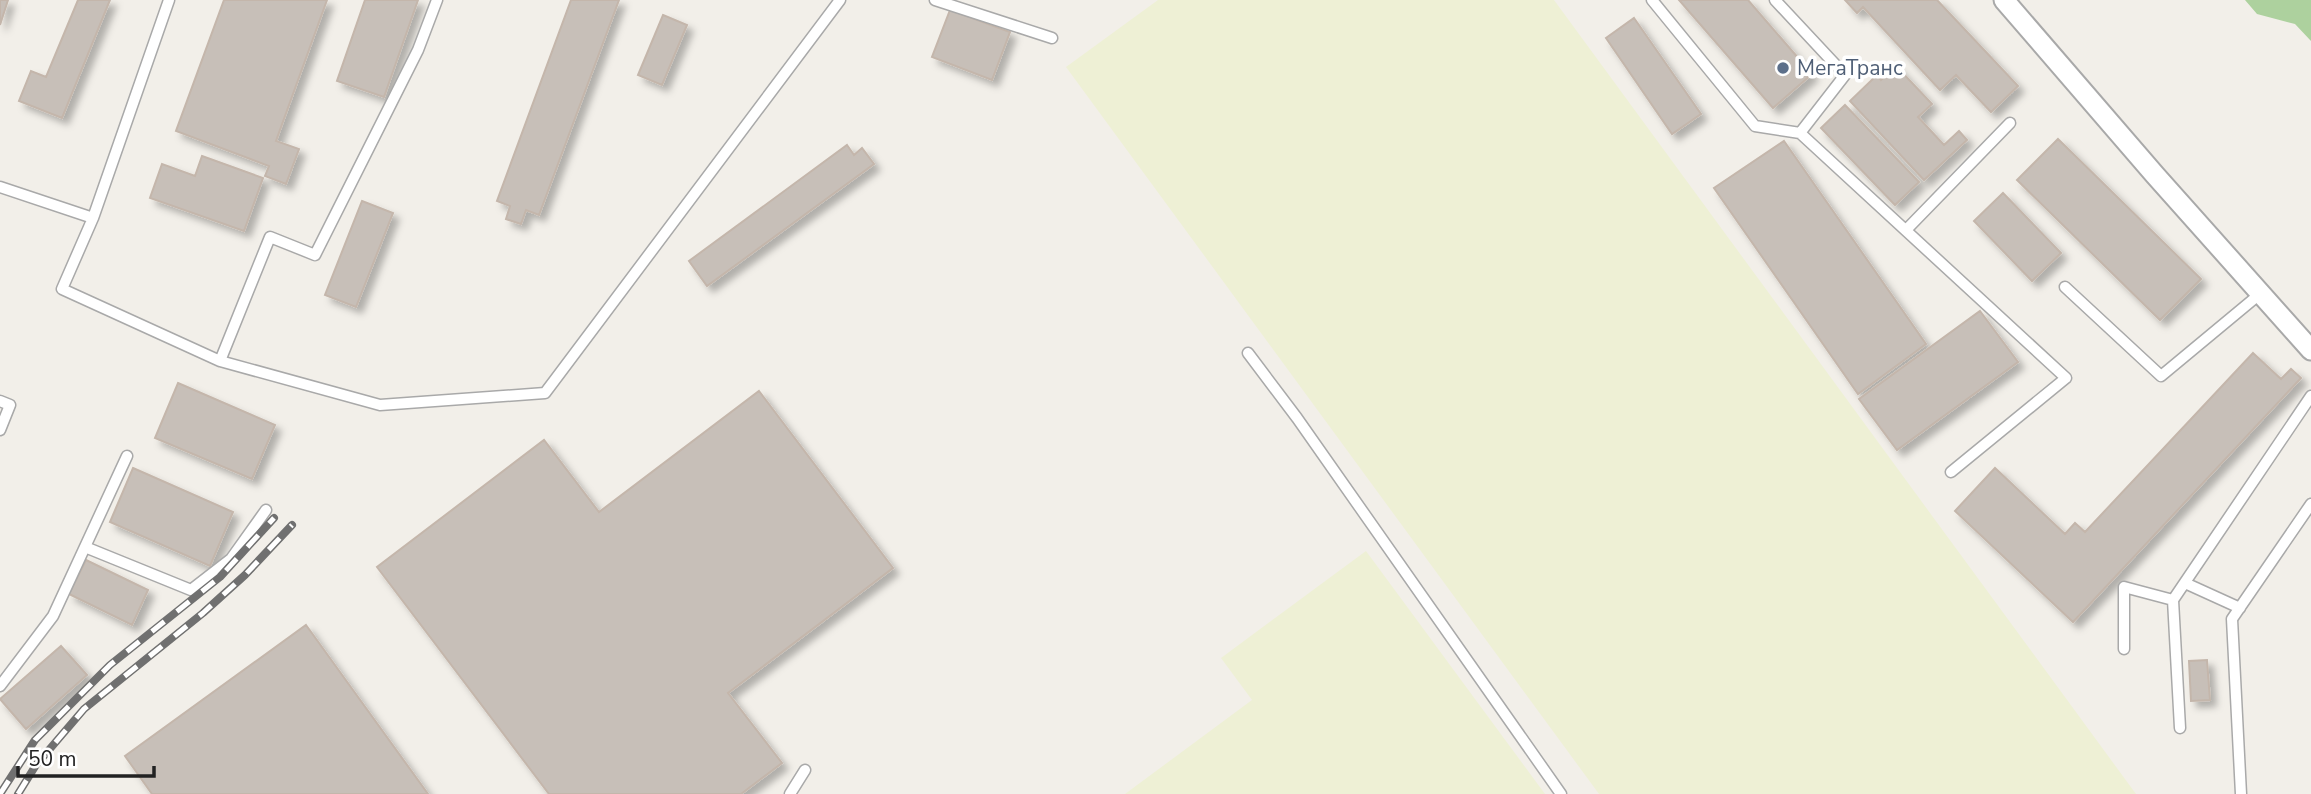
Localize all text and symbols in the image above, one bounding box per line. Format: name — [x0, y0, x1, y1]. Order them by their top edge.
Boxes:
place label: МегаТранс — [1797, 54, 1903, 82]
marker: МегаТранс — [1775, 60, 1791, 76]
scale bar — [18, 734, 154, 778]
text: 50 m — [28, 745, 77, 773]

